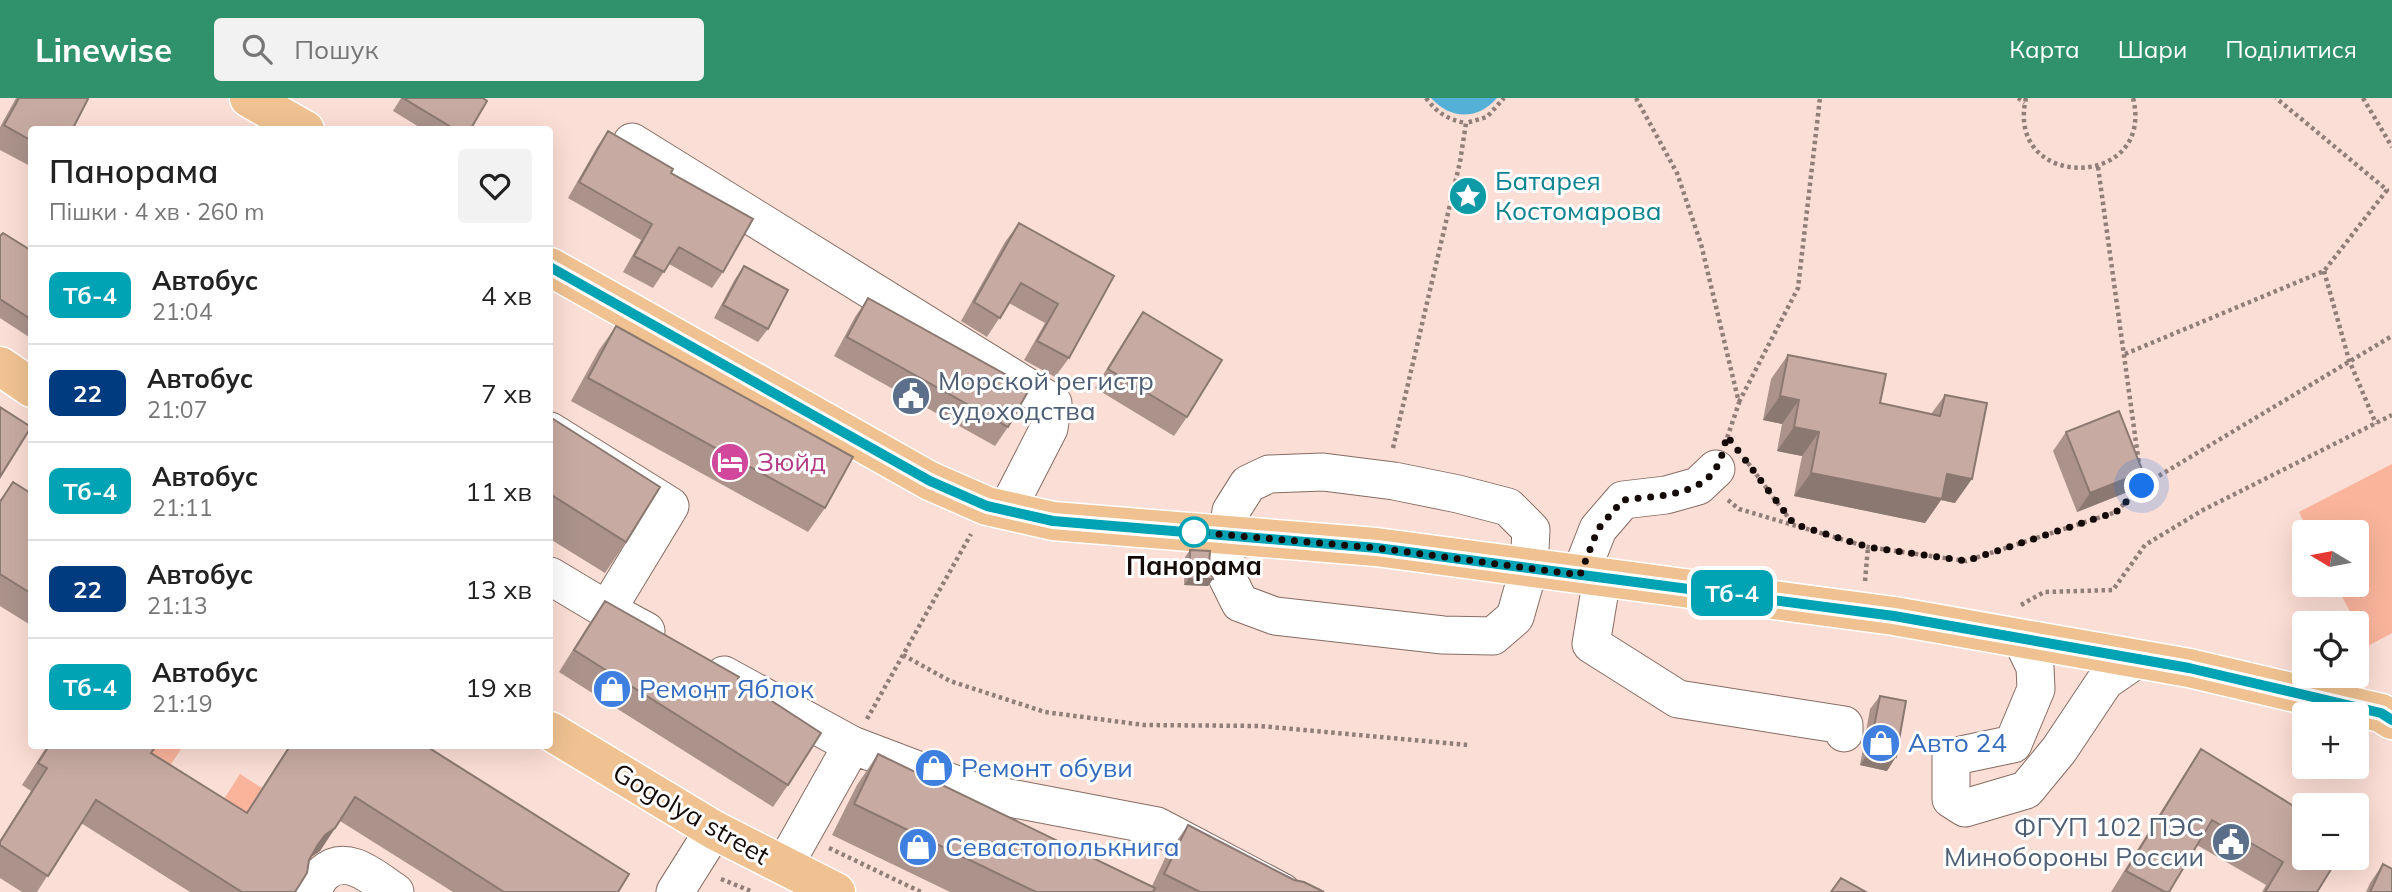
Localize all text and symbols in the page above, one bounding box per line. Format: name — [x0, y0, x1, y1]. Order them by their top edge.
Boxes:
search box — [214, 18, 704, 81]
text: Linewise — [35, 29, 172, 70]
icon: search — [238, 30, 276, 68]
text: Пошук — [294, 33, 378, 66]
text: Карта — [2009, 34, 2080, 64]
text: Шари — [2118, 34, 2187, 64]
text: Поділитися — [2225, 34, 2357, 64]
button: heart — [458, 149, 532, 223]
text: Панорама — [49, 150, 218, 191]
place label: Батарея Костомарова — [1495, 164, 1662, 227]
place icon: Батарея Костомарова — [1447, 175, 1489, 217]
text: Пішки · 4 хв · 260 m — [49, 197, 265, 226]
text: Автобус — [152, 264, 258, 297]
text: 4 хв — [481, 279, 532, 312]
text: Тб-4 — [63, 280, 117, 310]
text: 21:04 — [152, 297, 212, 326]
text: Автобус — [147, 362, 253, 395]
place label: Морской регистр судоходства — [938, 364, 1154, 427]
public building icon: Морской регистр судоходства — [890, 375, 932, 417]
text: 7 хв — [481, 377, 532, 410]
text: 22 — [73, 378, 102, 408]
text: 21:07 — [147, 395, 207, 424]
hotel icon: Зюйд — [709, 441, 751, 483]
place label: Зюйд — [757, 445, 826, 478]
text: Автобус — [152, 460, 258, 493]
your location — [2124, 468, 2159, 503]
text: 11 хв — [465, 475, 532, 508]
text: Тб-4 — [63, 476, 117, 506]
text: 21:11 — [152, 493, 212, 522]
marker: Панорама — [1179, 517, 1209, 547]
north arrow — [2292, 520, 2370, 597]
map controls — [2292, 520, 2369, 870]
place label: Панорама — [1126, 549, 1262, 582]
text: Автобус — [147, 558, 253, 591]
line badge: Тб-4 — [1683, 570, 1781, 616]
text: 13 хв — [465, 573, 532, 606]
text: 22 — [73, 574, 102, 604]
text: Тб-4 — [1705, 578, 1759, 608]
text: 21:13 — [147, 591, 207, 620]
button: locate — [2292, 611, 2369, 688]
text: Автобус — [152, 656, 258, 689]
shop icon: Ремонт Яблок — [591, 668, 633, 710]
text: 19 хв — [465, 671, 532, 704]
text: Тб-4 — [63, 672, 117, 702]
place label: Ремонт Яблок — [639, 672, 814, 705]
text: 21:19 — [152, 689, 212, 718]
button: + — [2292, 702, 2369, 779]
shop icon: Авто 24 — [1860, 722, 1902, 764]
place label: Авто 24 — [1908, 726, 2007, 759]
shop icon: Ремонт обуви — [913, 747, 955, 789]
place label: Ремонт обуви — [961, 751, 1133, 784]
street label: Gogolya street — [607, 756, 775, 872]
button: − — [2292, 793, 2369, 870]
place label: ФГУП 102 ПЭС Минобороны России — [1944, 810, 2204, 873]
public building icon: ФГУП 102 ПЭС Минобороны России — [2210, 821, 2252, 863]
shop icon: Севастополькнига — [897, 826, 939, 868]
place label: Севастополькнига — [945, 830, 1180, 863]

